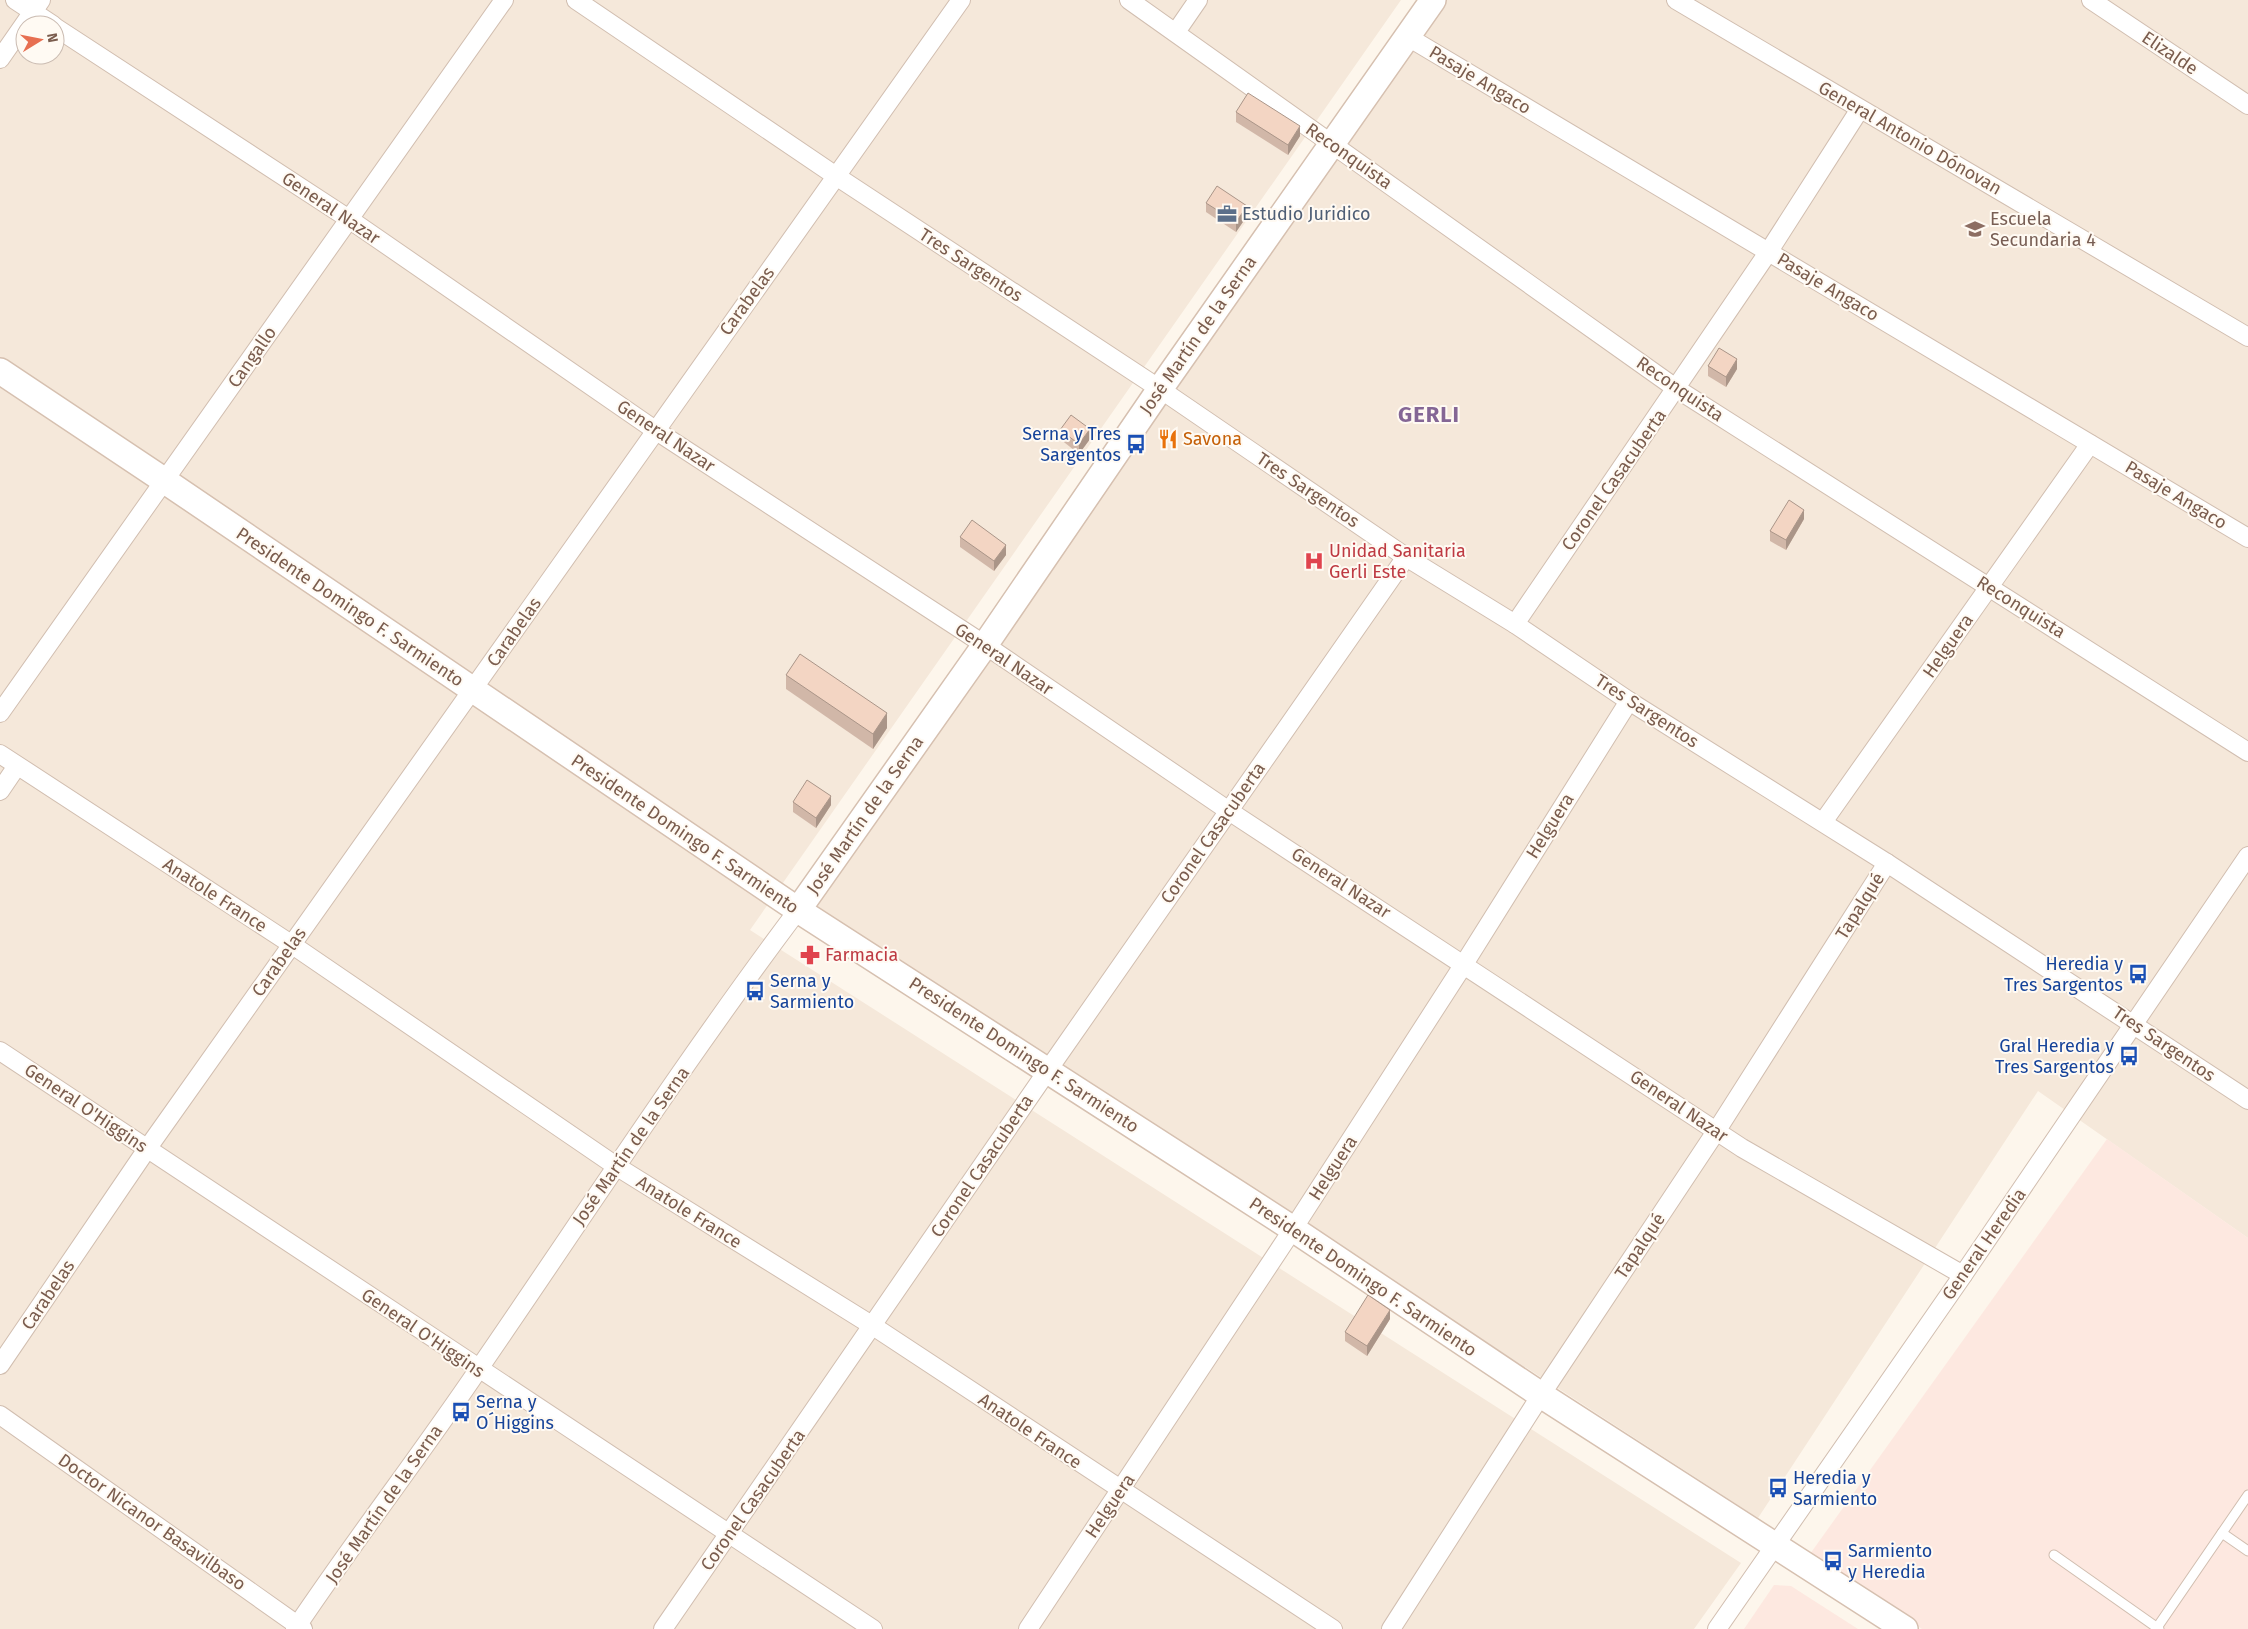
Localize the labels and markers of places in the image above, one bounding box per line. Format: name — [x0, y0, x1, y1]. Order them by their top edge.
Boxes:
office icon: Estudio Juridico — [1216, 203, 1238, 225]
place label: Estudio Juridico — [1242, 203, 1371, 225]
place label: Escuela Secundaria 4 — [1990, 208, 2096, 251]
school or university icon: Escuela Secundaria 4 — [1964, 218, 1986, 240]
place label: Serna y Tres Sargentos — [1022, 423, 1121, 466]
restaurant icon: Savona — [1157, 428, 1179, 450]
place label: Savona — [1183, 428, 1242, 450]
bus stop icon: Serna y Tres Sargentos — [1125, 433, 1147, 455]
place label: Unidad Sanitaria Gerli Este — [1329, 540, 1466, 583]
hospital icon: Unidad Sanitaria Gerli Este — [1303, 550, 1325, 572]
pharmacy icon: Farmacia — [799, 944, 821, 966]
place label: Farmacia — [825, 944, 898, 966]
place label: Heredia y Tres Sargentos — [2004, 953, 2123, 996]
bus stop icon: Heredia y Tres Sargentos — [2127, 963, 2149, 985]
place label: Serna y Sarmiento — [770, 970, 854, 1013]
bus stop icon: Serna y Sarmiento — [744, 980, 766, 1002]
place label: Gral Heredia y Tres Sargentos — [1995, 1035, 2114, 1078]
bus stop icon: Gral Heredia y Tres Sargentos — [2118, 1045, 2140, 1067]
place label: Serna y O´Higgins — [476, 1391, 554, 1434]
bus stop icon: Serna y O´Higgins — [450, 1401, 472, 1423]
place label: Heredia y Sarmiento — [1793, 1467, 1877, 1510]
bus stop icon: Heredia y Sarmiento — [1767, 1477, 1789, 1499]
place label: Sarmiento y Heredia — [1848, 1540, 1932, 1583]
bus stop icon: Sarmiento y Heredia — [1822, 1550, 1844, 1572]

